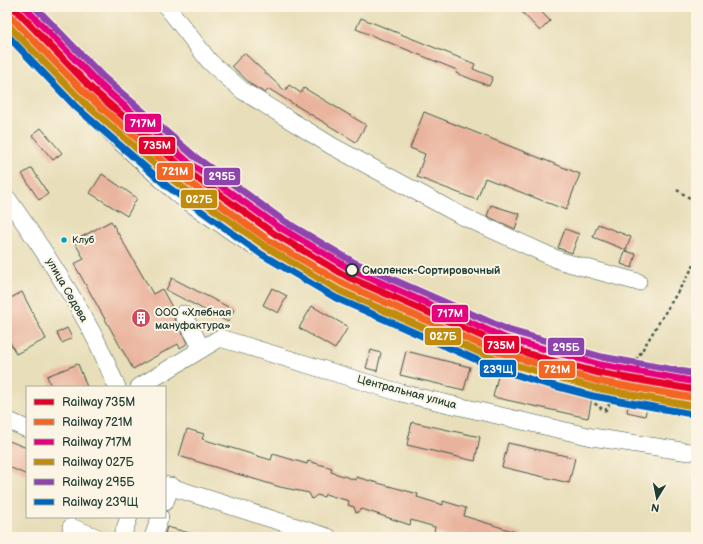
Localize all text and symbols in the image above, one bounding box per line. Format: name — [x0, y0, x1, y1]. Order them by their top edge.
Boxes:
line badge: 717М — [124, 113, 162, 133]
text: 717М — [130, 117, 156, 130]
line badge: 735М — [138, 136, 176, 155]
text: 735М — [143, 139, 171, 152]
line badge: 721М — [156, 162, 194, 181]
text: 721М — [162, 165, 188, 178]
line badge: 295Б — [203, 167, 241, 186]
text: 295Б — [208, 170, 236, 183]
line badge: 027Б — [180, 189, 218, 209]
text: 027Б — [185, 193, 213, 206]
place label: Клуб — [72, 234, 95, 246]
marker: Клуб — [59, 235, 69, 245]
street label: улица Седова — [43, 256, 91, 325]
marker: Смоленск-Сортировочный — [345, 263, 359, 277]
place label: Смоленск-Сортировочный — [362, 264, 500, 277]
line badge: 717М — [431, 304, 469, 323]
place label: ООО «Хлебная мануфактура» — [155, 306, 231, 332]
building icon: ООО «Хлебная мануфактура» — [130, 307, 152, 329]
text: 717М — [437, 307, 463, 320]
line badge: 027Б — [424, 327, 462, 346]
text: 027Б — [429, 330, 457, 343]
line badge: 735М — [483, 335, 520, 354]
line badge: 295Б — [547, 337, 585, 356]
text: 735М — [487, 339, 515, 352]
text: 295Б — [552, 341, 580, 354]
line badge: 239Щ — [479, 359, 517, 378]
line badge: 721М — [538, 360, 576, 379]
text: 239Щ — [483, 363, 513, 376]
text: 721М — [544, 363, 570, 376]
street label: Центральная улица — [356, 372, 459, 412]
legend — [26, 386, 166, 518]
text: Railway 735М — [62, 395, 135, 410]
text: Railway 721М — [62, 415, 133, 430]
text: Railway 717М — [62, 435, 132, 450]
text: Railway 027Б — [62, 455, 134, 470]
text: Railway 295Б — [62, 475, 135, 490]
north arrow — [637, 478, 677, 518]
text: Railway 239Щ — [62, 495, 139, 510]
text: N — [650, 500, 661, 514]

